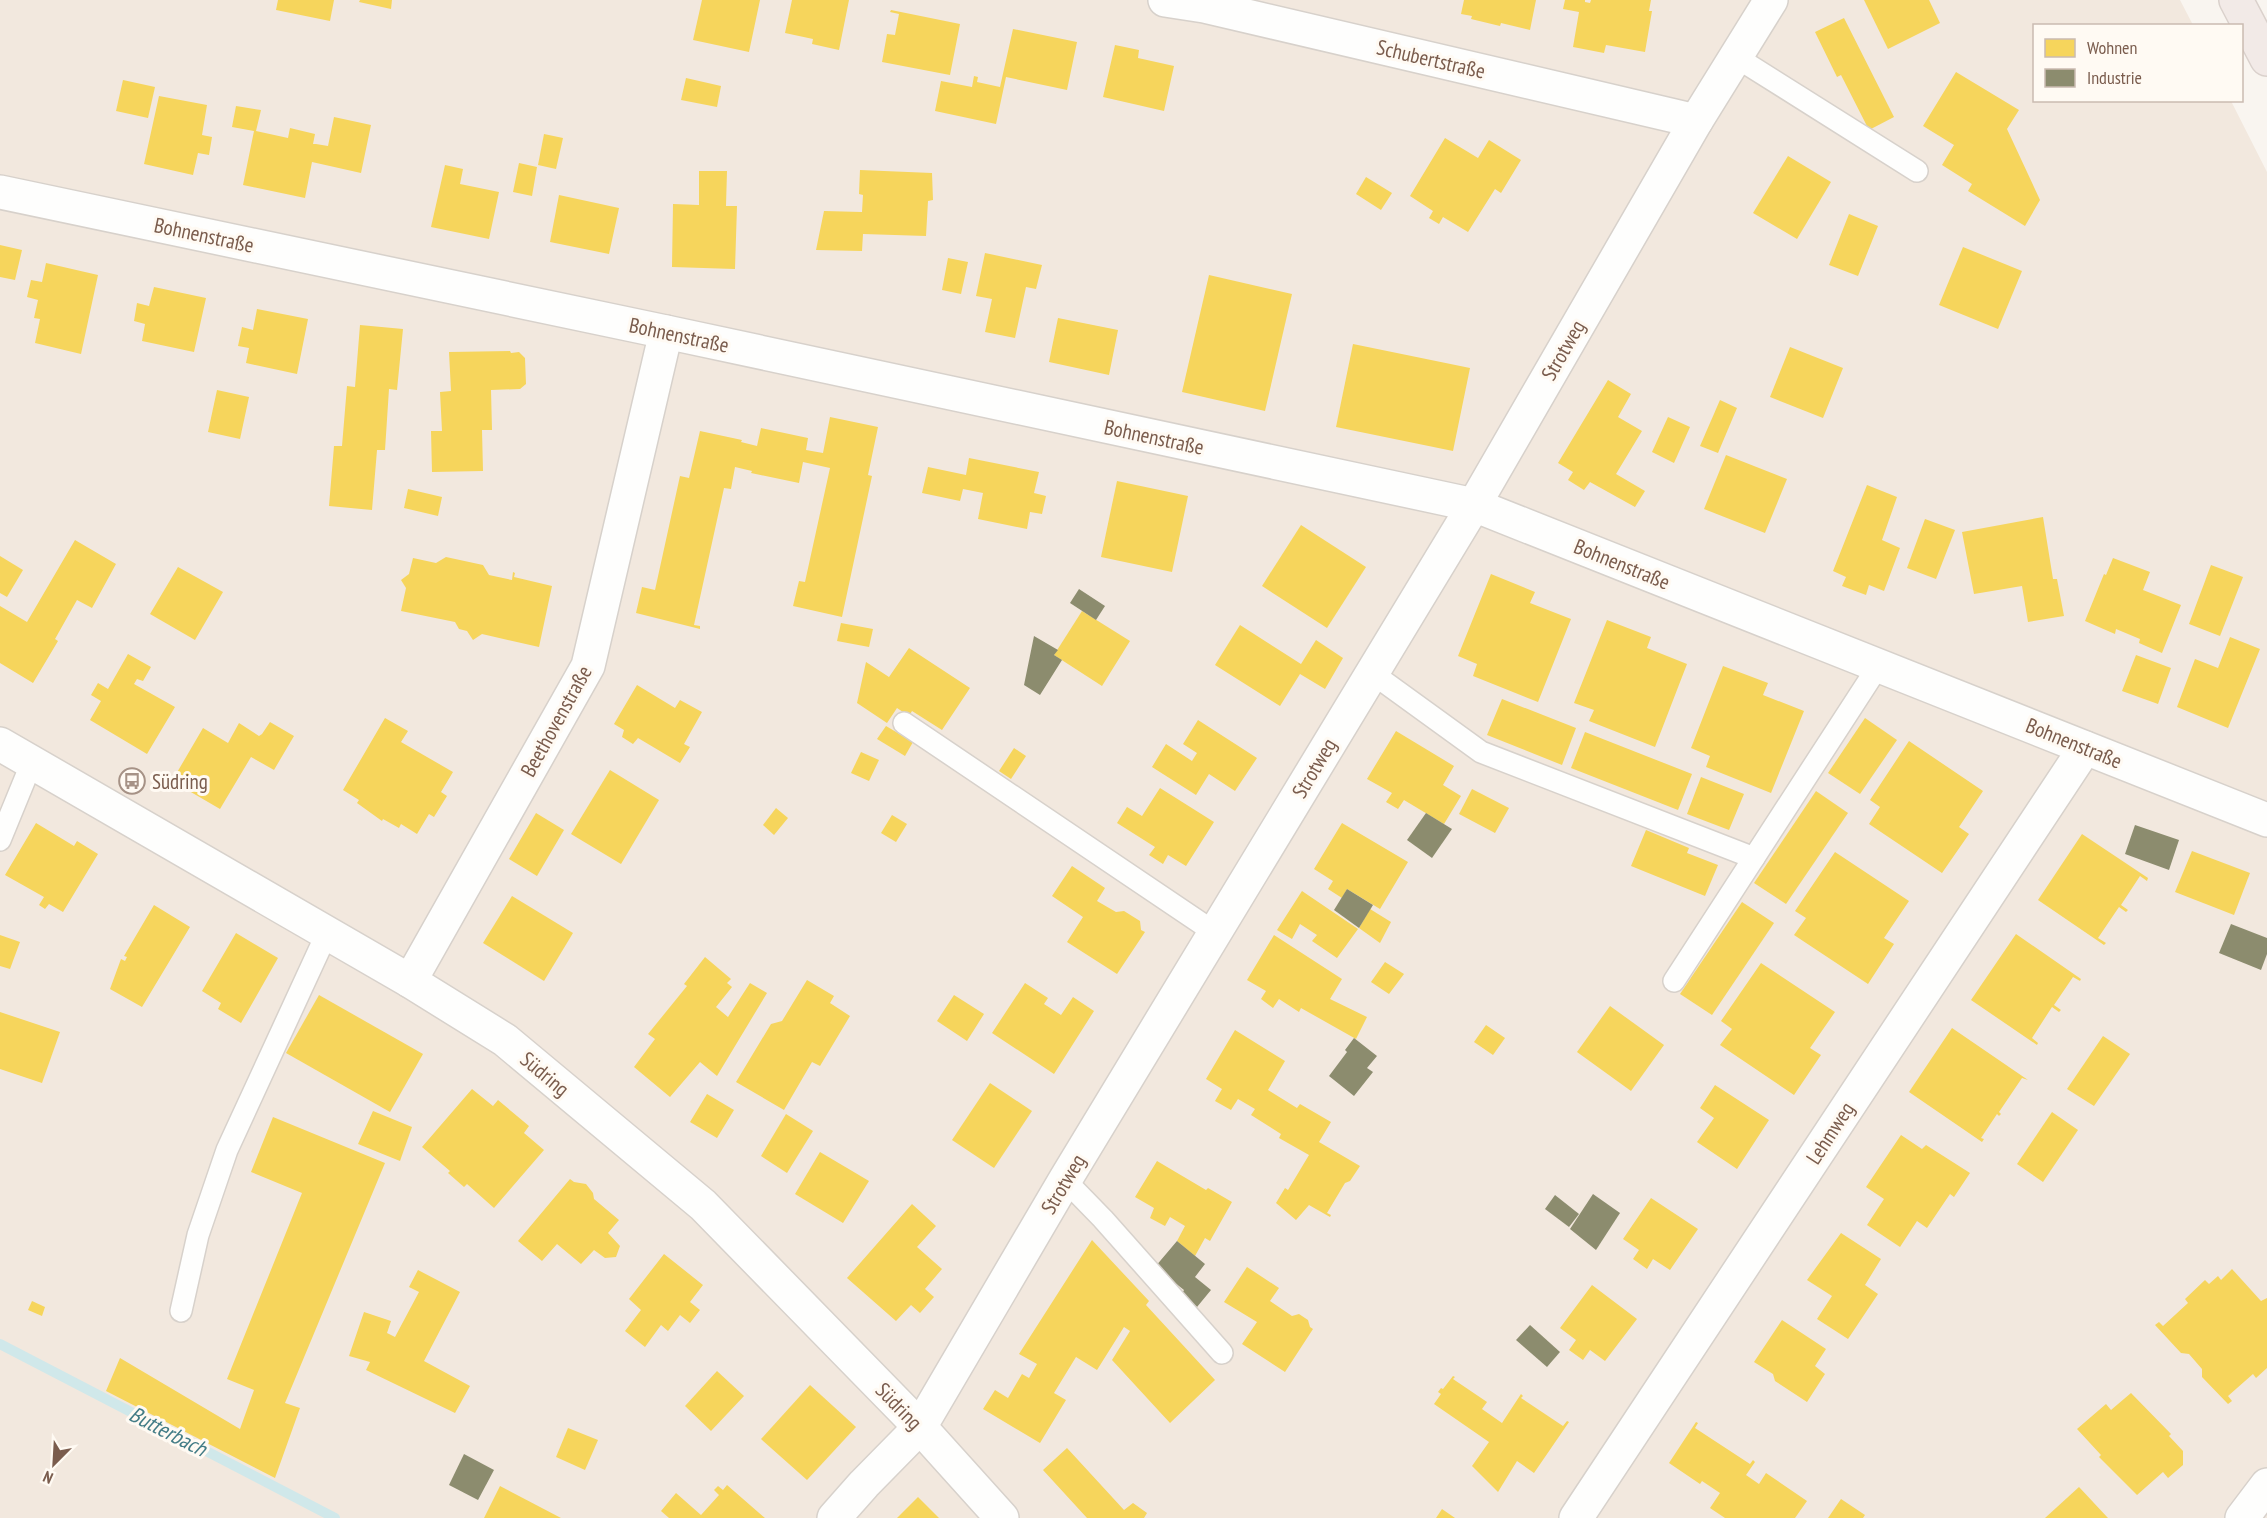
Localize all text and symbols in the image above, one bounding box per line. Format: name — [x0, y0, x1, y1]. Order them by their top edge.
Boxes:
legend — [2033, 24, 2243, 102]
street label: Schubertstraße — [1374, 33, 1488, 85]
text: Wohnen — [2087, 36, 2137, 59]
text: Industrie — [2087, 66, 2142, 89]
street label: Bohnenstraße — [152, 211, 256, 259]
street label: Bohnenstraße — [627, 311, 731, 359]
street label: Strotweg — [1535, 315, 1591, 385]
street label: Bohnenstraße — [1102, 413, 1206, 461]
street label: Bohnenstraße — [1570, 533, 1674, 595]
street label: Beethovenstraße — [514, 661, 598, 781]
street label: Bohnenstraße — [2022, 712, 2126, 774]
street label: Strotweg — [1286, 733, 1342, 803]
bus stop icon: Südring — [117, 766, 147, 796]
place label: Südring — [152, 768, 208, 795]
street label: Südring — [515, 1046, 575, 1102]
street label: Lehmweg — [1800, 1097, 1860, 1169]
street label: Strotweg — [1035, 1149, 1091, 1219]
street label: Südring — [870, 1377, 928, 1435]
water label: Butterbach — [125, 1400, 212, 1463]
north arrow — [24, 1434, 84, 1494]
text: N — [40, 1467, 56, 1489]

